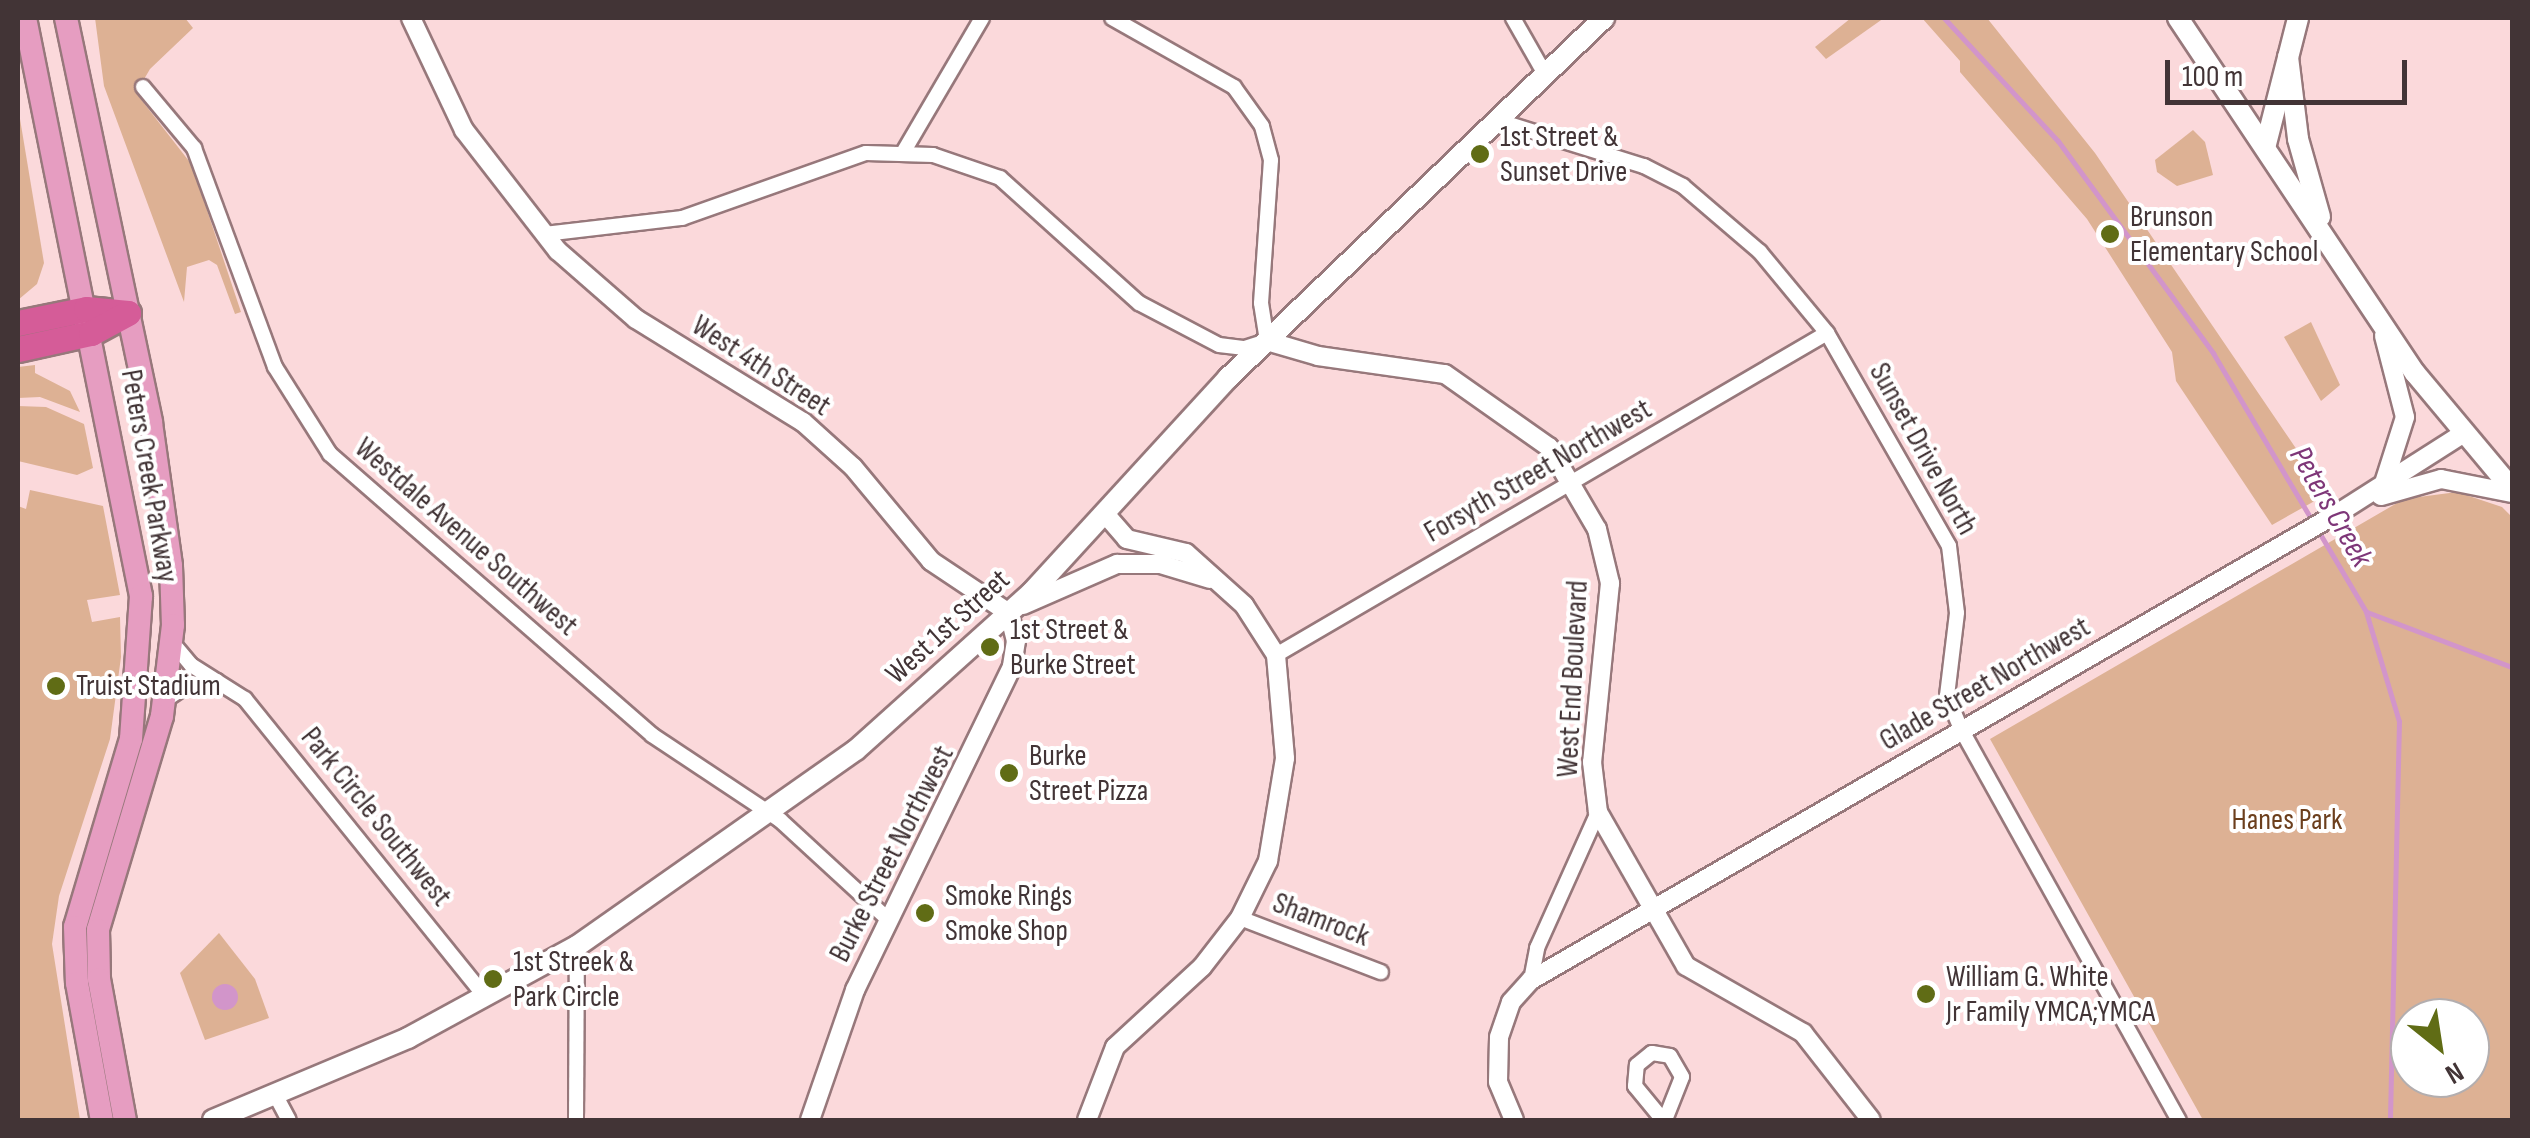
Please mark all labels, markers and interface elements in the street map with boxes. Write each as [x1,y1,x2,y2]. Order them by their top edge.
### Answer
scale bar [2170,40,2412,102]
text: 100 m [2182,59,2243,95]
place label: 1st Street & Sunset Drive [1500,119,1627,190]
marker: 1st Street & Sunset Drive [1469,143,1491,165]
place label: Brunson Elementary School [2130,199,2318,270]
marker: Brunson Elementary School [2099,223,2121,245]
street label: West 4th Street [685,308,837,424]
street label: Sunset Drive North [1861,357,1985,541]
street label: Peters Creek Parkway [113,367,185,585]
street label: Forsyth Street Northwest [1418,391,1658,551]
street label: Westdale Avenue Southwest [347,430,585,644]
water label: Peters Creek [2280,440,2380,574]
street label: West 1st Street [879,562,1017,692]
street label: West End Boulevard [1550,580,1596,778]
street label: Glade Street Northwest [1873,609,2097,759]
place label: 1st Street & Burke Street [1010,612,1136,682]
marker: 1st Street & Burke Street [979,636,1001,658]
place label: Truist Stadium [76,668,221,704]
marker: Truist Stadium [45,675,67,697]
street label: Park Circle Southwest [293,720,459,914]
place label: Burke Street Pizza [1029,738,1148,808]
street label: Burke Street Northwest [822,740,962,968]
marker: Burke Street Pizza [998,762,1020,784]
park label: Hanes Park [2231,802,2343,838]
place label: Smoke Rings Smoke Shop [945,878,1072,948]
street label: Shamrock [1268,885,1374,955]
marker: Smoke Rings Smoke Shop [914,902,936,924]
place label: 1st Streek & Park Circle [513,944,634,1014]
place label: William G. White Jr Family YMCA;YMCA [1946,959,2155,1030]
marker: 1st Streek & Park Circle [482,968,504,990]
marker: William G. White Jr Family YMCA;YMCA [1915,983,1937,1005]
north arrow [2390,998,2490,1098]
text: N [2440,1055,2469,1091]

